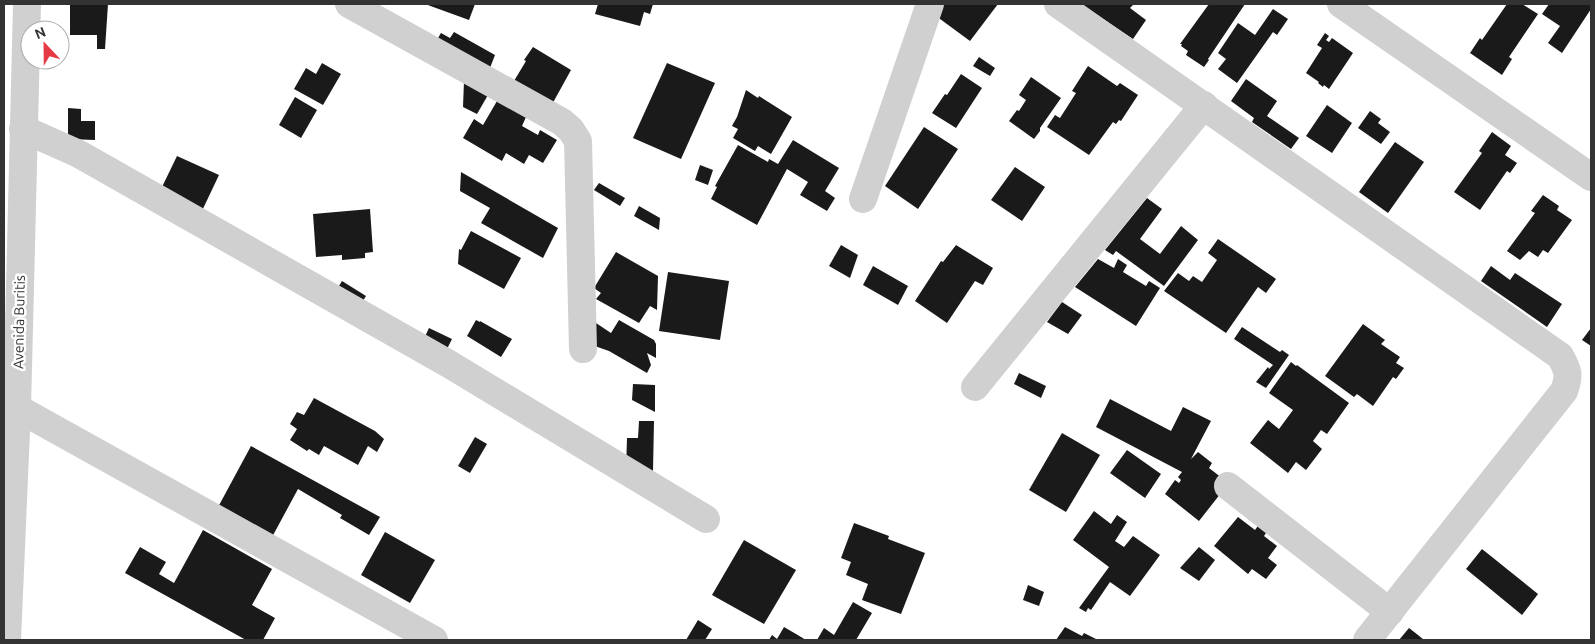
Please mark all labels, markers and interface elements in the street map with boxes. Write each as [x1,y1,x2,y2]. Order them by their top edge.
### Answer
north arrow [20,20,70,70]
text: N [32,24,48,42]
street label: Avenida Buritis [10,275,28,369]

